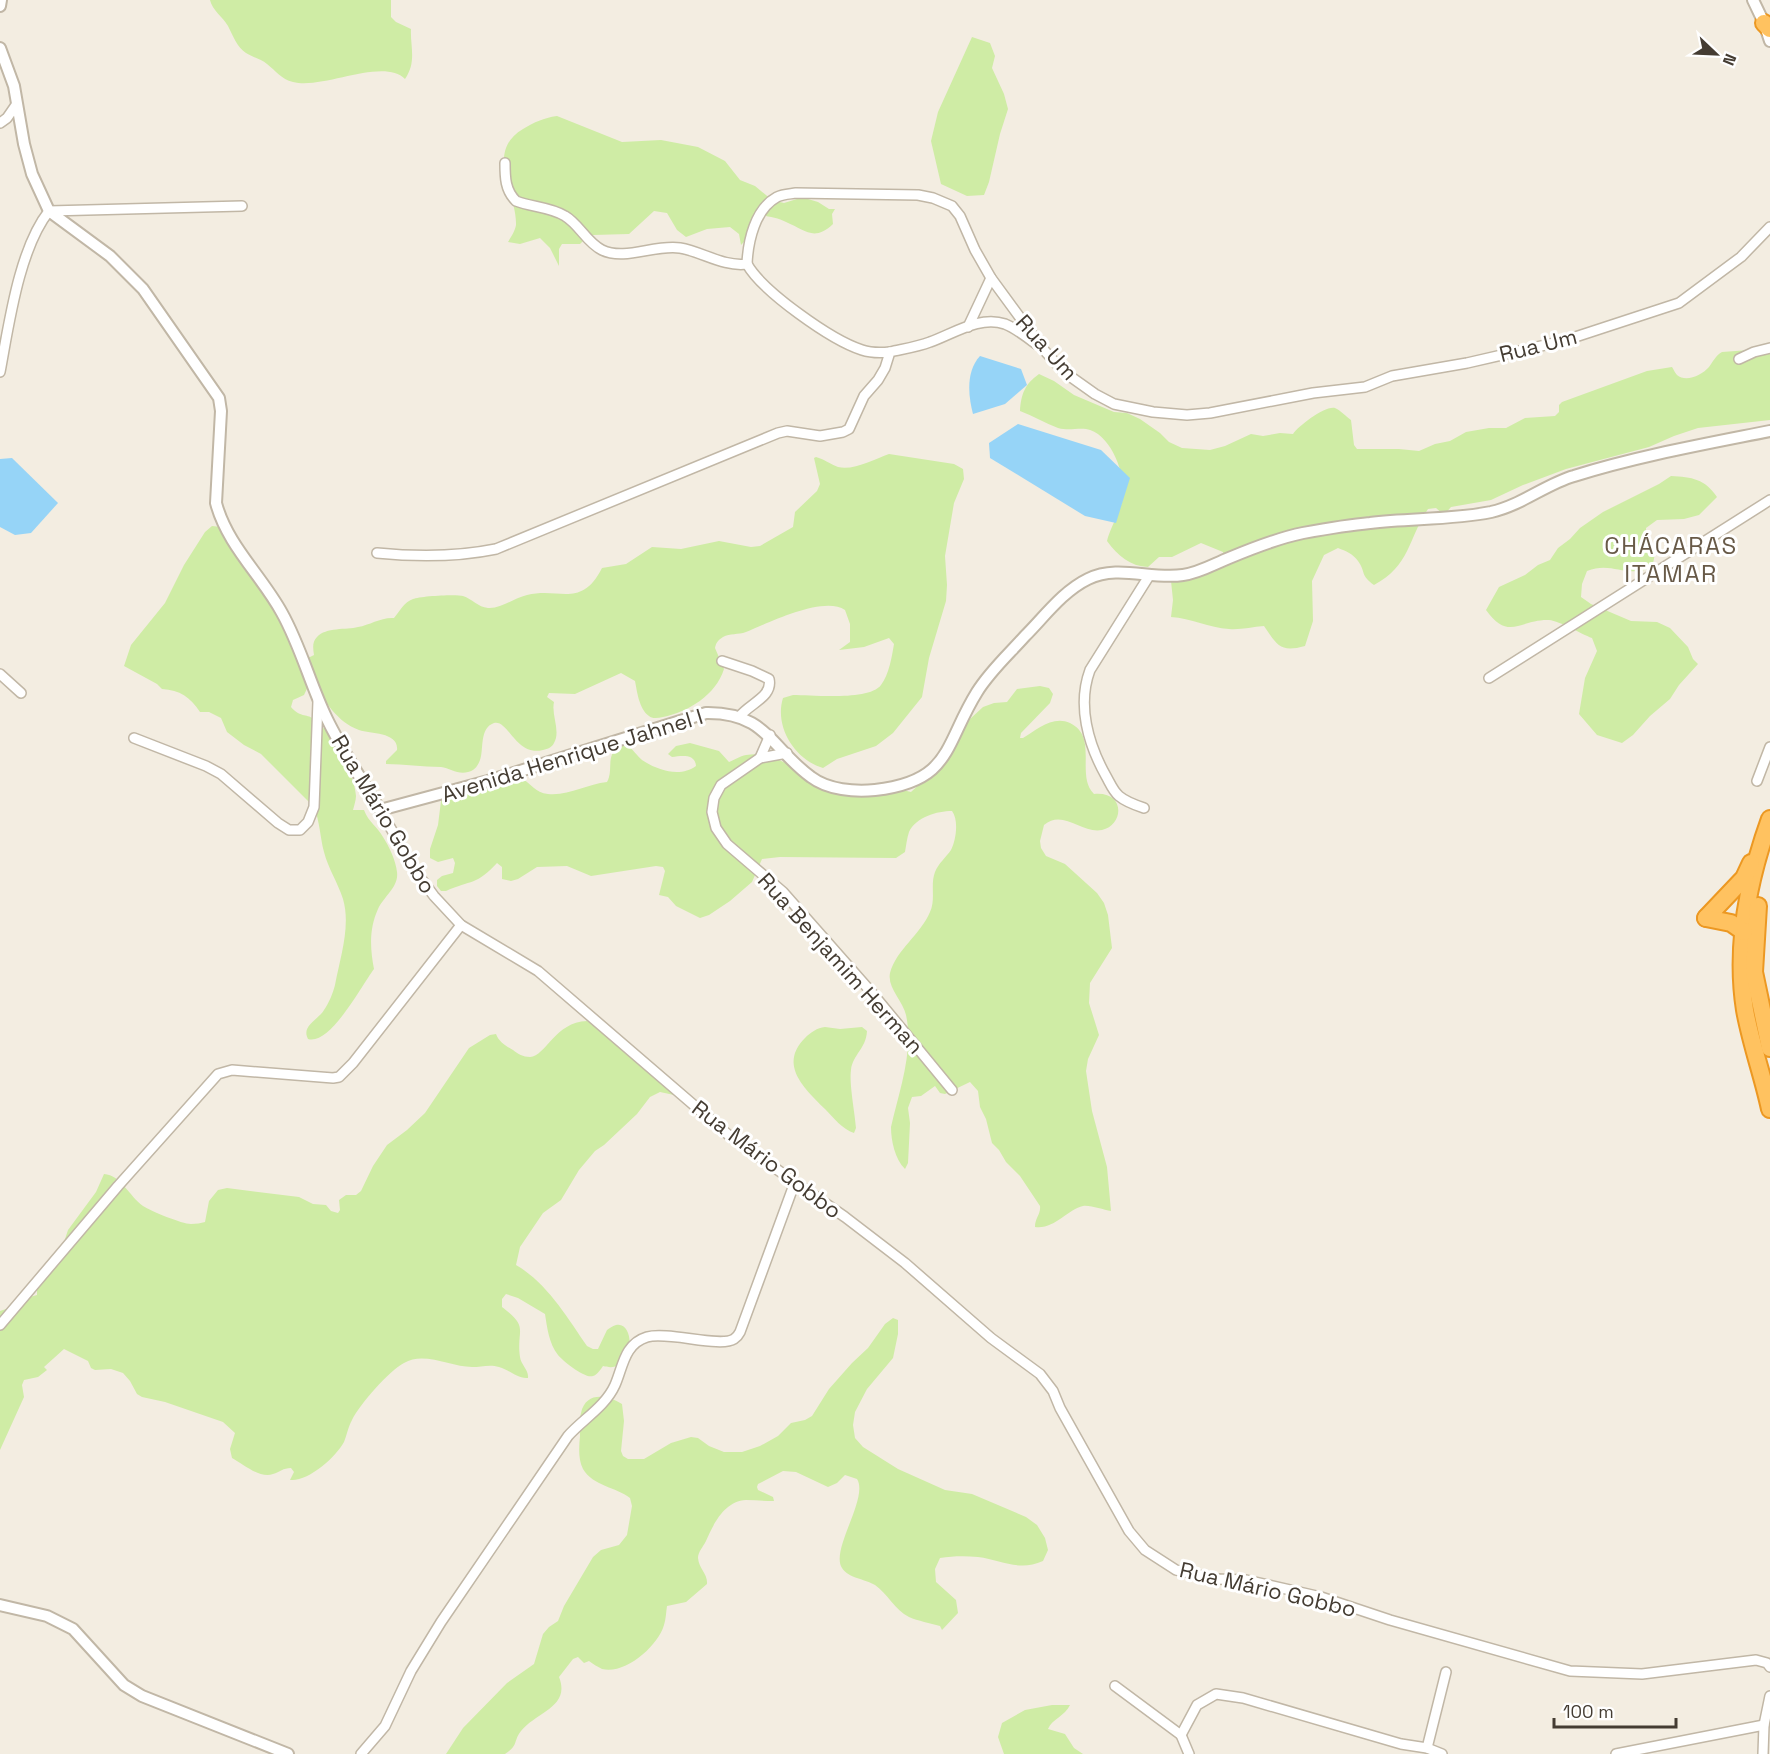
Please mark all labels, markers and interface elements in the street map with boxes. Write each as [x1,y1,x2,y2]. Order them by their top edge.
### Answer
north arrow [1686,24,1746,84]
text: N [1718,51,1741,69]
street label: Rua Um [1010,308,1084,386]
street label: Rua Um [1496,322,1580,368]
district label: CHÁCARAS ITAMAR [1604,530,1738,589]
street label: Avenida Henrique Jahnel I [438,702,706,808]
street label: Rua Mário Gobbo [326,730,442,898]
street label: Rua Benjamim Herman [752,867,930,1059]
street label: Rua Mário Gobbo [687,1094,847,1224]
street label: Rua Mário Gobbo [1177,1555,1359,1623]
scale bar [1554,1691,1676,1729]
text: 100 m [1563,1700,1614,1723]

